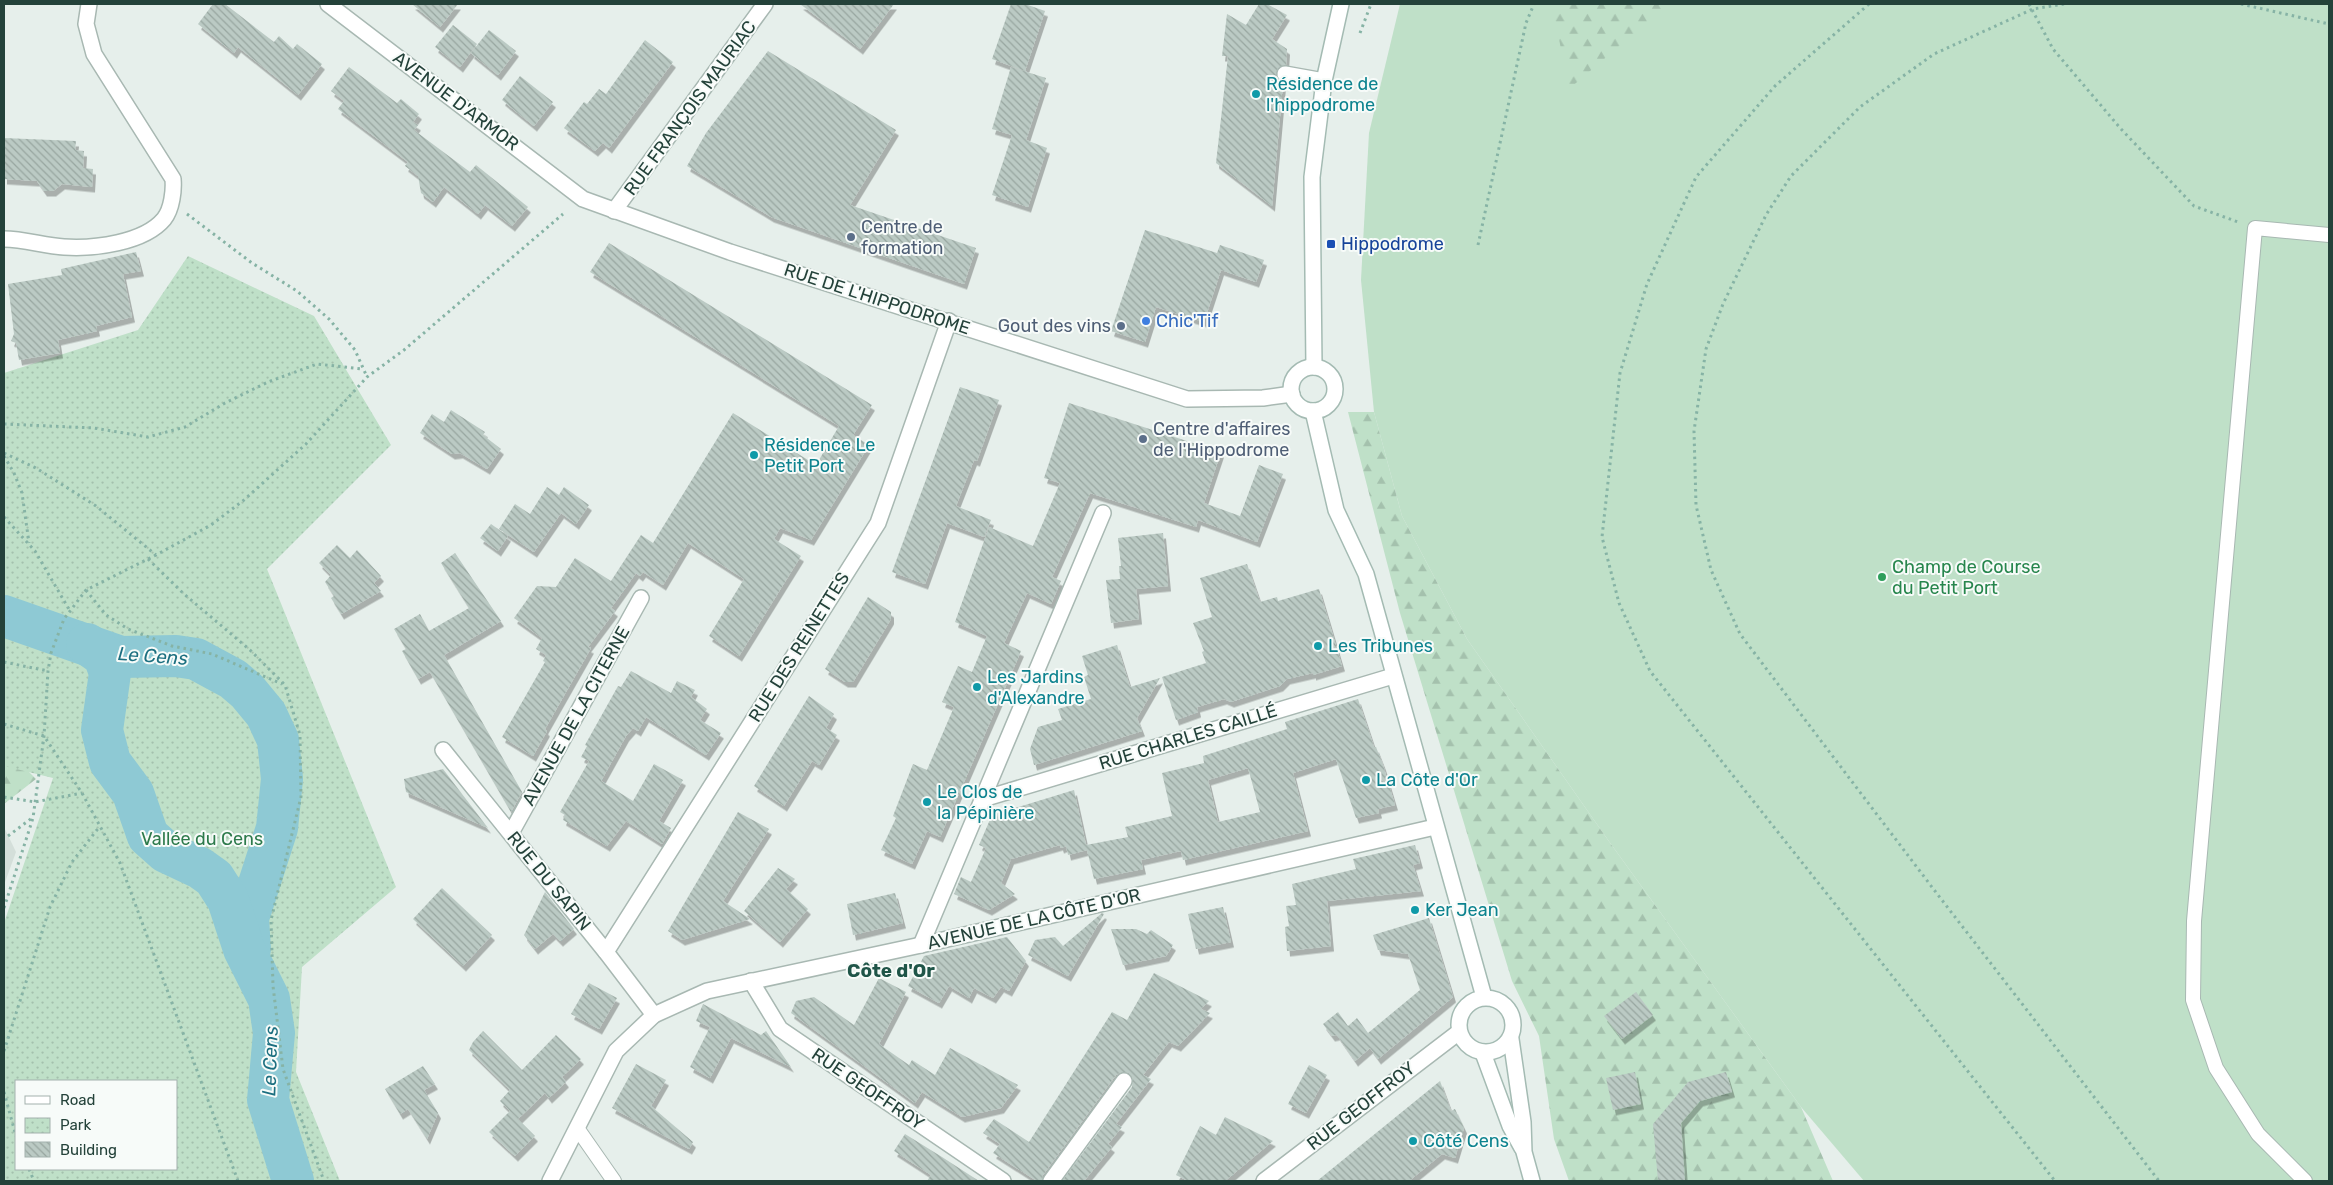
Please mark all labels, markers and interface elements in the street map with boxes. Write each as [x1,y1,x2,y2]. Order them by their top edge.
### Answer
street label: RUE FRANÇOIS MAURIAC [619,16,761,200]
street label: AVENUE D'ARMOR [389,47,523,156]
place label: Résidence de l'hippodrome [1266,73,1378,116]
marker: Résidence de l'hippodrome [1250,88,1262,100]
place label: Centre de formation [861,216,943,259]
marker: Centre de formation [845,231,857,243]
place label: Hippodrome [1341,233,1444,255]
marker: Hippodrome [1325,238,1337,250]
street label: RUE DE L'HIPPODROME [781,259,973,339]
place label: Chic'Tif [1156,310,1218,332]
place label: Gout des vins [998,315,1111,337]
marker: Chic'Tif [1140,315,1152,327]
marker: Gout des vins [1115,320,1127,332]
place label: Centre d'affaires de l'Hippodrome [1153,418,1291,461]
marker: Centre d'affaires de l'Hippodrome [1137,433,1149,445]
place label: Résidence Le Petit Port [764,434,875,477]
marker: Résidence Le Petit Port [748,449,760,461]
place label: Champ de Course du Petit Port [1892,556,2040,599]
street label: RUE DES REINETTES [744,568,854,726]
marker: Champ de Course du Petit Port [1876,571,1888,583]
street label: AVENUE DE LA CITERNE [518,622,634,810]
place label: Les Tribunes [1328,635,1433,657]
marker: Les Tribunes [1312,640,1324,652]
water label: Le Cens [117,642,189,670]
place label: Les Jardins d'Alexandre [987,666,1085,709]
marker: Les Jardins d'Alexandre [971,681,983,693]
street label: RUE CHARLES CAILLÉ [1096,699,1280,775]
place label: La Côte d'Or [1376,769,1478,791]
marker: La Côte d'Or [1360,774,1372,786]
place label: Le Clos de la Pépinière [937,781,1034,824]
marker: Le Clos de la Pépinière [921,796,933,808]
street label: RUE DU SAPIN [502,827,596,935]
park label: Vallée du Cens [141,828,263,850]
street label: AVENUE DE LA CÔTE D'OR [925,884,1143,954]
place label: Ker Jean [1425,899,1499,921]
marker: Ker Jean [1409,904,1421,916]
district label: Côte d'Or [847,959,935,982]
water label: Le Cens [257,1025,283,1096]
street label: RUE GEOFFROY [808,1043,929,1135]
street label: RUE GEOFFROY [1303,1057,1420,1155]
legend [15,1080,178,1170]
text: Road [60,1091,96,1109]
text: Park [60,1116,91,1134]
place label: Côté Cens [1423,1130,1509,1152]
marker: Côté Cens [1407,1135,1419,1147]
text: Building [60,1141,117,1159]

